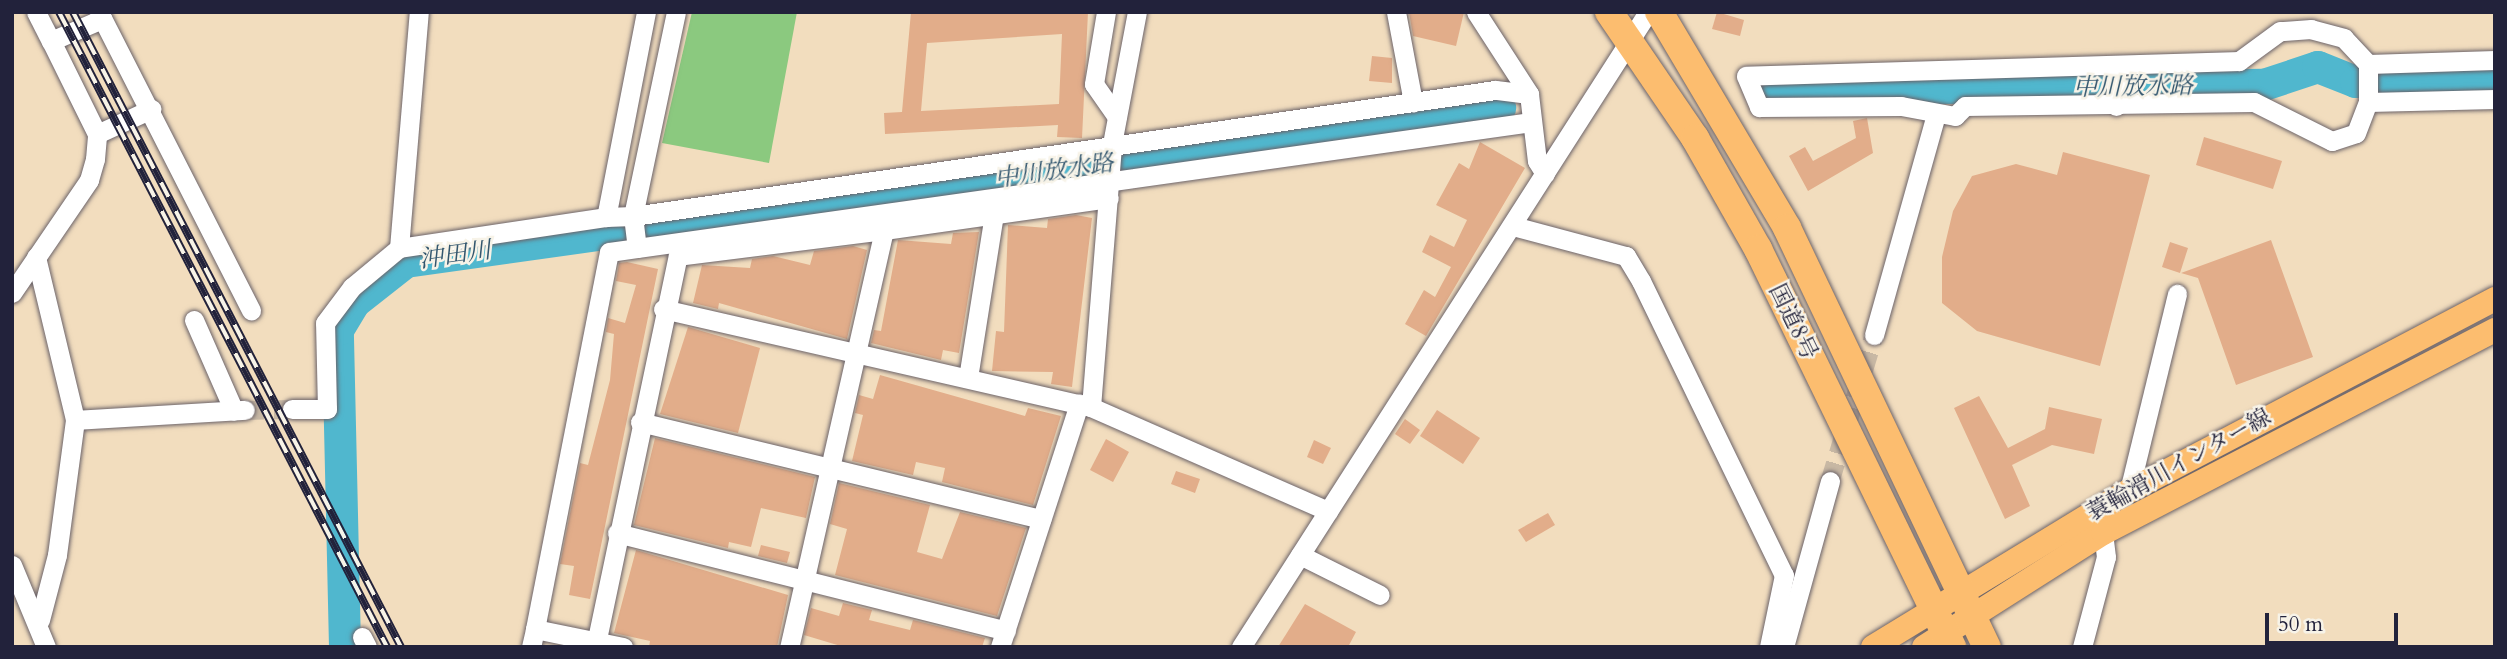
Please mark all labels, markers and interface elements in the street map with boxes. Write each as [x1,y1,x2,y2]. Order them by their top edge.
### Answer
water label: 中川放水路 [2073,72,2193,102]
water label: 中川放水路 [993,148,1115,194]
water label: 沖田川 [417,236,493,274]
street label: 国道8号 [1763,280,1823,364]
street label: 蓑輪滑川インター線 [2082,403,2276,527]
scale bar [2269,600,2402,644]
text: 50 m [2278,610,2323,639]

